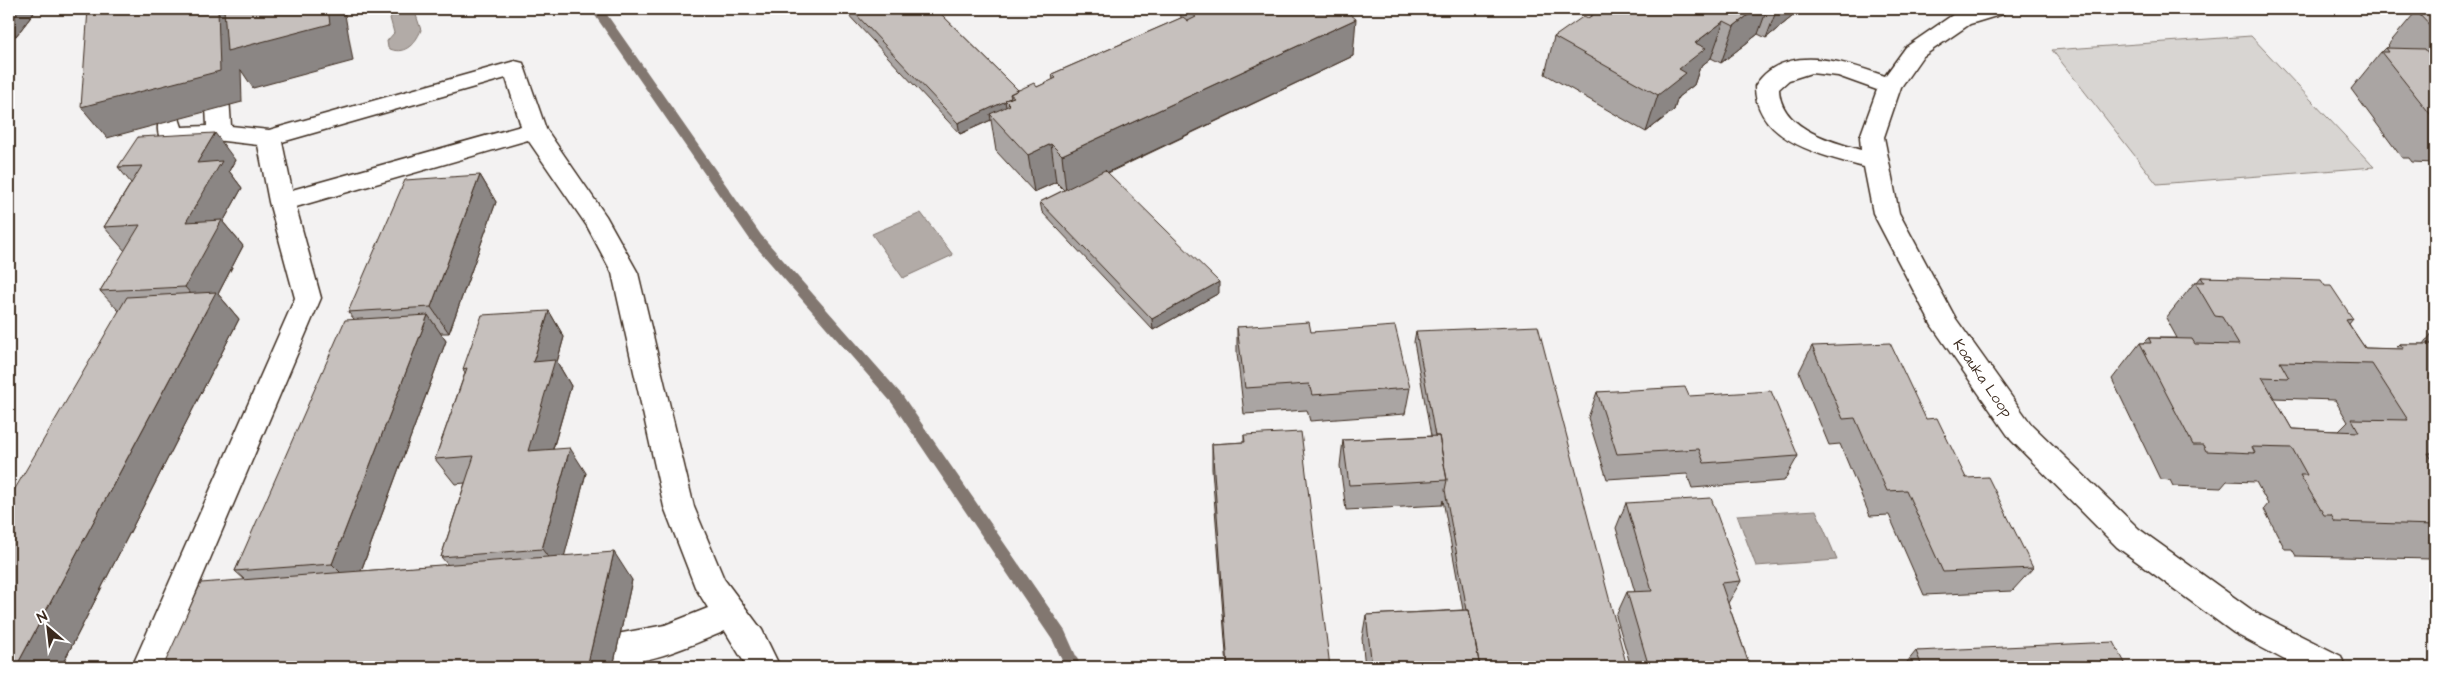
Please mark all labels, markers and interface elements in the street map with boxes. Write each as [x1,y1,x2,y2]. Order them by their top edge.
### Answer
street label: Koauka Loop [1948,335,2017,422]
north arrow [22,604,72,654]
text: N [34,606,51,628]

